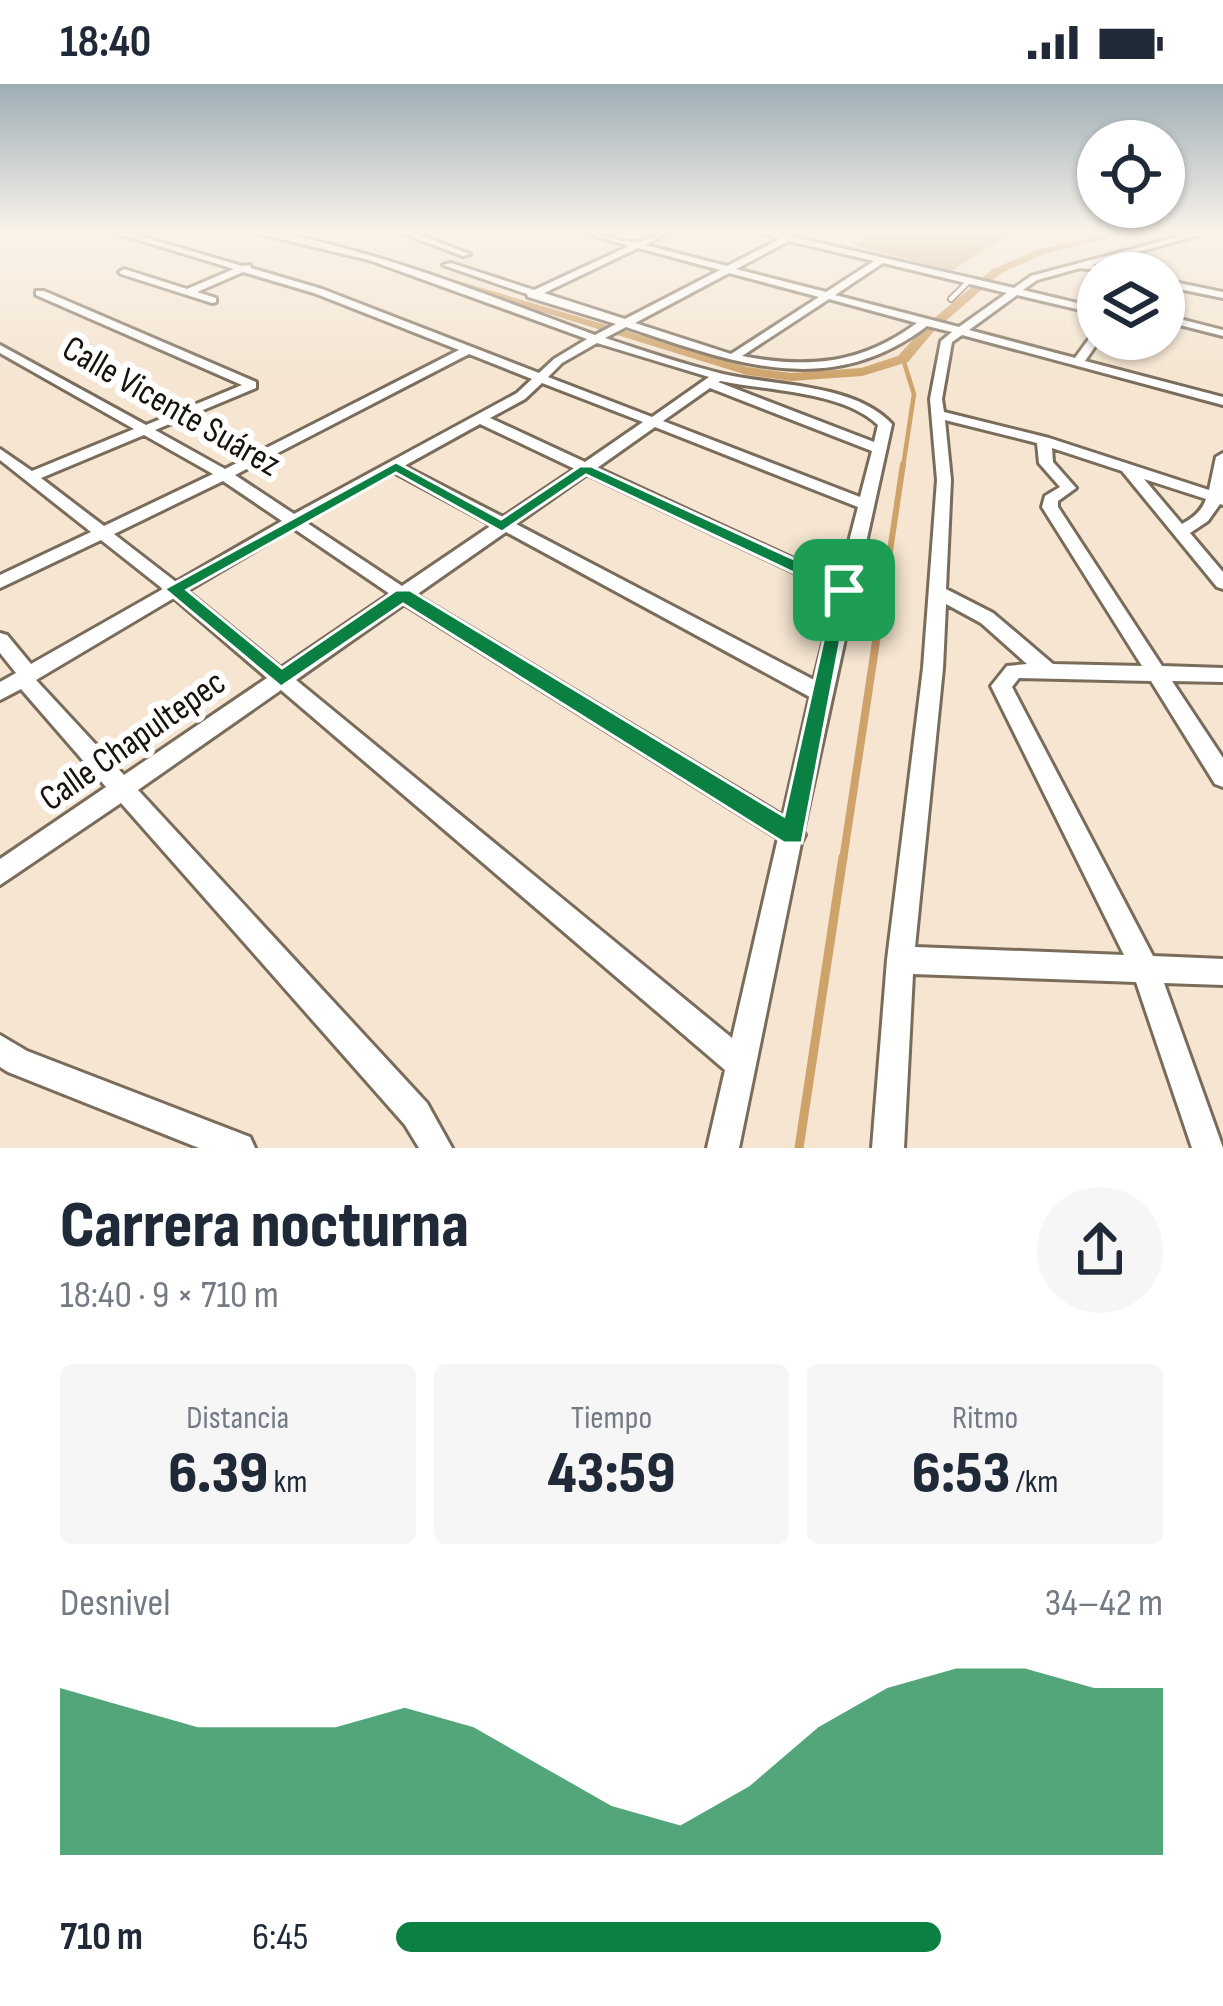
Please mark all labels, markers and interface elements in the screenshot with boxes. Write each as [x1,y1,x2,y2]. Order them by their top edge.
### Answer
text: 18:40 [60,15,151,70]
map controls [1077,120,1185,360]
button: locate [1077,120,1185,228]
button: layers [1077,252,1185,360]
street label: Calle Vicente Suárez [55,327,287,487]
pin [793,539,895,641]
icon: arrive [811,557,877,623]
street label: Calle Chapultepec [32,661,234,821]
text: Carrera nocturna [60,1187,469,1266]
button: share [1037,1187,1163,1313]
text: 18:40 · 9 × 710 m [60,1272,279,1319]
text: Distancia [186,1398,289,1438]
text: Tiempo [571,1398,652,1438]
text: Ritmo [952,1398,1018,1438]
text: 6.39 [168,1438,268,1510]
text: 43:59 [548,1438,675,1510]
text: 6:53 [912,1438,1010,1510]
text: km [268,1462,307,1502]
text: /km [1010,1462,1058,1502]
text: Desnivel [60,1580,171,1627]
text: 34–42 m [1045,1580,1163,1627]
text: 710 m [60,1914,143,1961]
text: 6:45 [252,1914,309,1961]

